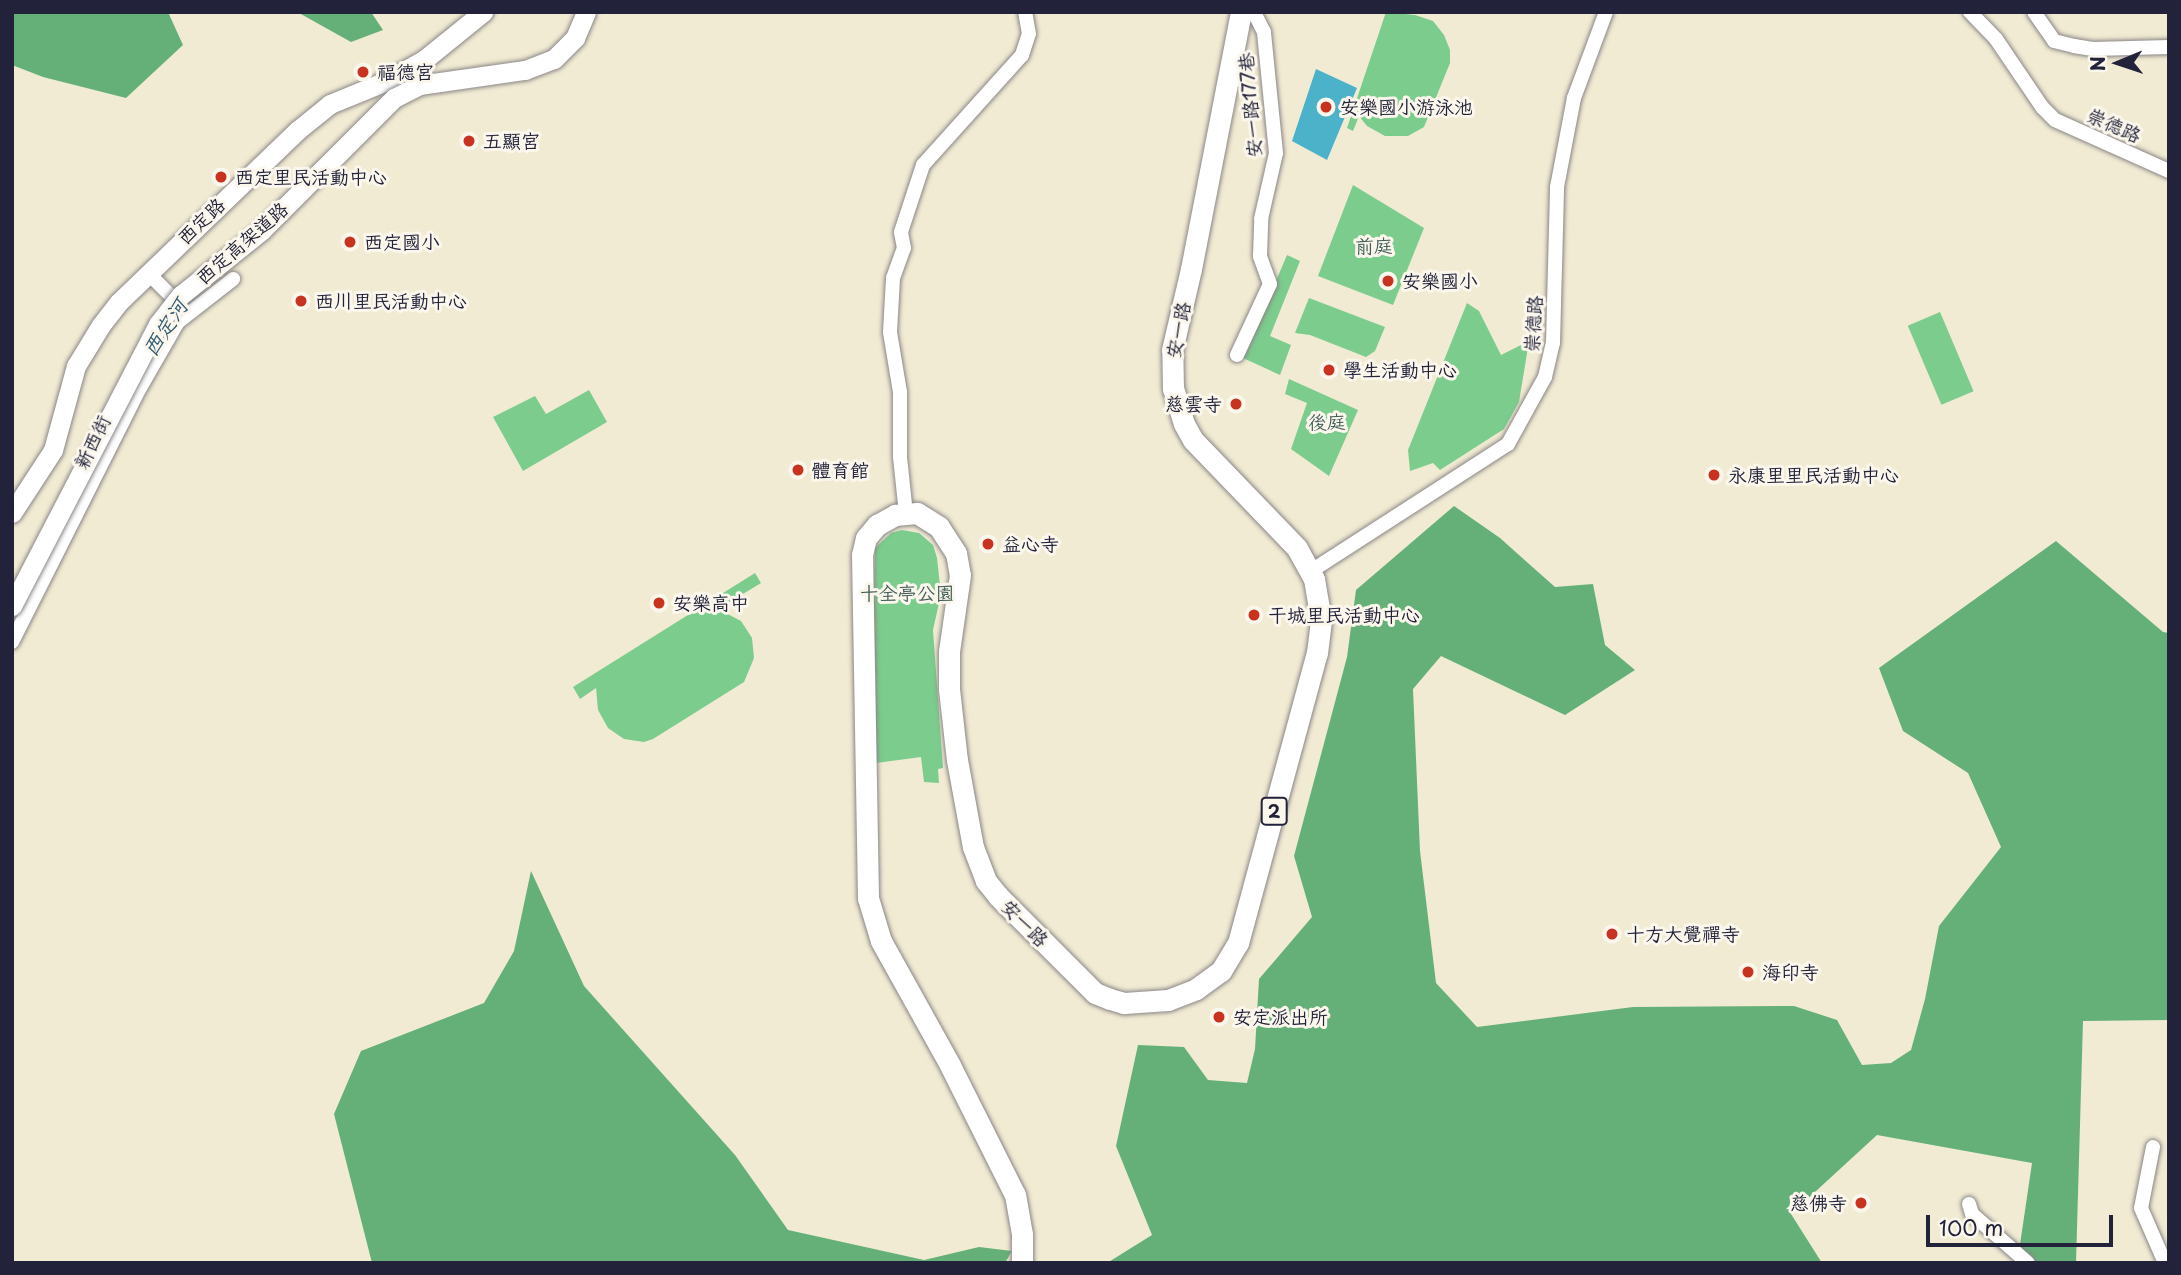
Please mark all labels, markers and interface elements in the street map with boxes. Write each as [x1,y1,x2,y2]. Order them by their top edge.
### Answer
north arrow [2083,28,2153,98]
street label: 安一路177巷 [1234,52,1266,158]
text: N [2083,56,2111,72]
place label: 福德宮 [377,61,434,83]
marker: 福德宮 [355,64,371,80]
place label: 安樂國小游泳池 [1340,96,1473,118]
marker: 安樂國小游泳池 [1318,99,1334,115]
street label: 崇德路 [2083,103,2145,147]
place label: 五顯宮 [483,130,540,152]
marker: 五顯宮 [461,133,477,149]
place label: 西定里民活動中心 [235,166,387,188]
marker: 西定里民活動中心 [213,169,229,185]
street label: 西定路 [173,193,229,249]
street label: 西定高架道路 [192,197,292,289]
place label: 西定國小 [364,231,440,253]
marker: 西定國小 [342,234,358,250]
park label: 前庭 [1355,235,1393,257]
place label: 安樂國小 [1402,270,1478,292]
marker: 安樂國小 [1380,273,1396,289]
place label: 西川里民活動中心 [315,290,467,312]
marker: 西川里民活動中心 [293,293,309,309]
water label: 西定河 [136,294,192,360]
street label: 崇德路 [1520,295,1546,353]
street label: 安一路 [1161,300,1195,360]
place label: 學生活動中心 [1343,359,1457,381]
marker: 學生活動中心 [1321,362,1337,378]
place label: 慈雲寺 [1165,393,1222,415]
marker: 慈雲寺 [1228,396,1244,412]
street label: 新西街 [69,411,115,473]
park label: 後庭 [1308,411,1346,433]
place label: 體育館 [812,459,869,481]
marker: 體育館 [790,462,806,478]
place label: 永康里里民活動中心 [1728,464,1899,486]
marker: 永康里里民活動中心 [1706,467,1722,483]
place label: 益心寺 [1002,533,1059,555]
marker: 益心寺 [980,536,996,552]
park label: 十全亭公園 [860,582,954,604]
place label: 安樂高中 [673,592,749,614]
marker: 安樂高中 [651,595,667,611]
place label: 干城里民活動中心 [1268,604,1420,626]
marker: 干城里民活動中心 [1246,607,1262,623]
road number: 2 [1260,796,1288,826]
street label: 安一路 [997,895,1053,951]
place label: 十方大覺禪寺 [1626,923,1740,945]
marker: 十方大覺禪寺 [1604,926,1620,942]
place label: 海印寺 [1762,961,1819,983]
marker: 海印寺 [1740,964,1756,980]
place label: 安定派出所 [1233,1006,1328,1028]
marker: 安定派出所 [1211,1009,1227,1025]
place label: 慈佛寺 [1790,1192,1847,1214]
marker: 慈佛寺 [1853,1195,1869,1211]
scale bar [1929,1202,2116,1246]
text: 100 m [1939,1211,2003,1243]

